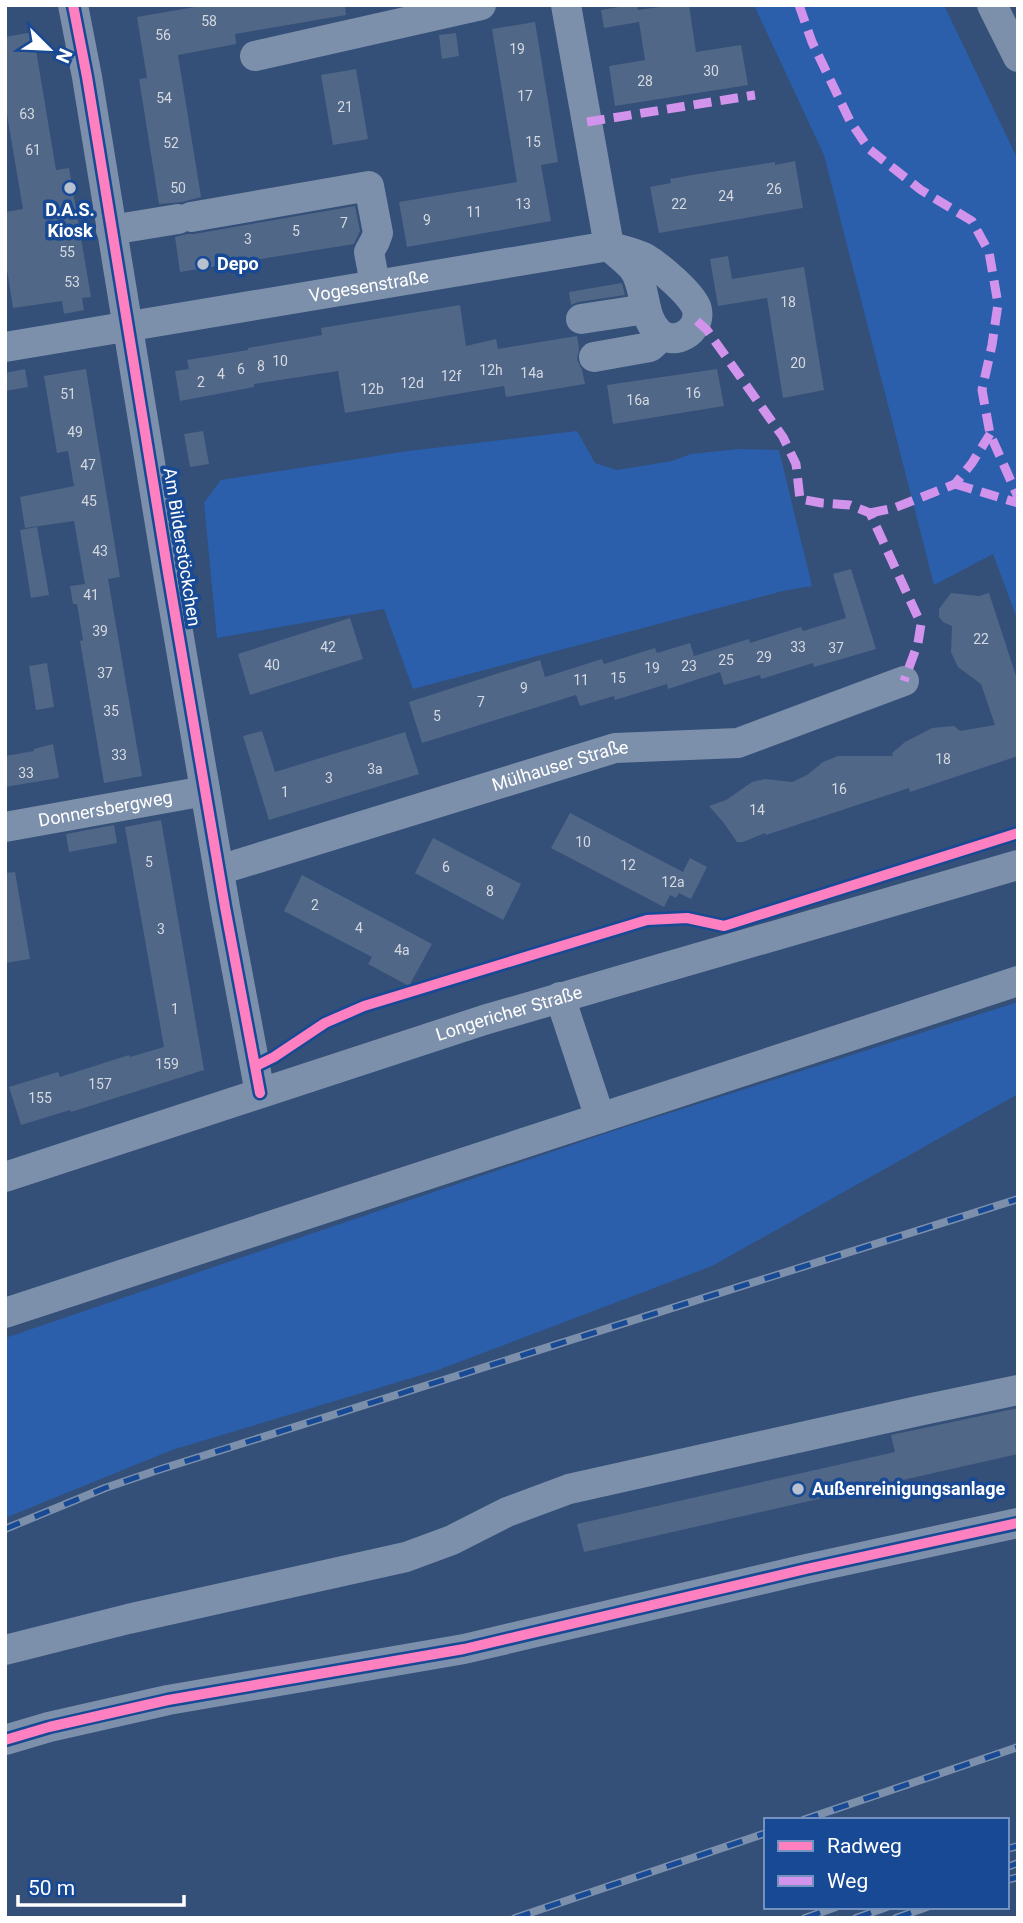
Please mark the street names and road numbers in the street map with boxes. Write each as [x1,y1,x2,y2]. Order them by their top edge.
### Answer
street label: Vogesenstraße [308,265,430,306]
street label: Am Bilderstöckchen [160,466,205,628]
street label: Mülhauser Straße [489,736,629,795]
street label: Donnersbergweg [37,786,174,831]
street label: Longericher Straße [433,981,585,1045]

